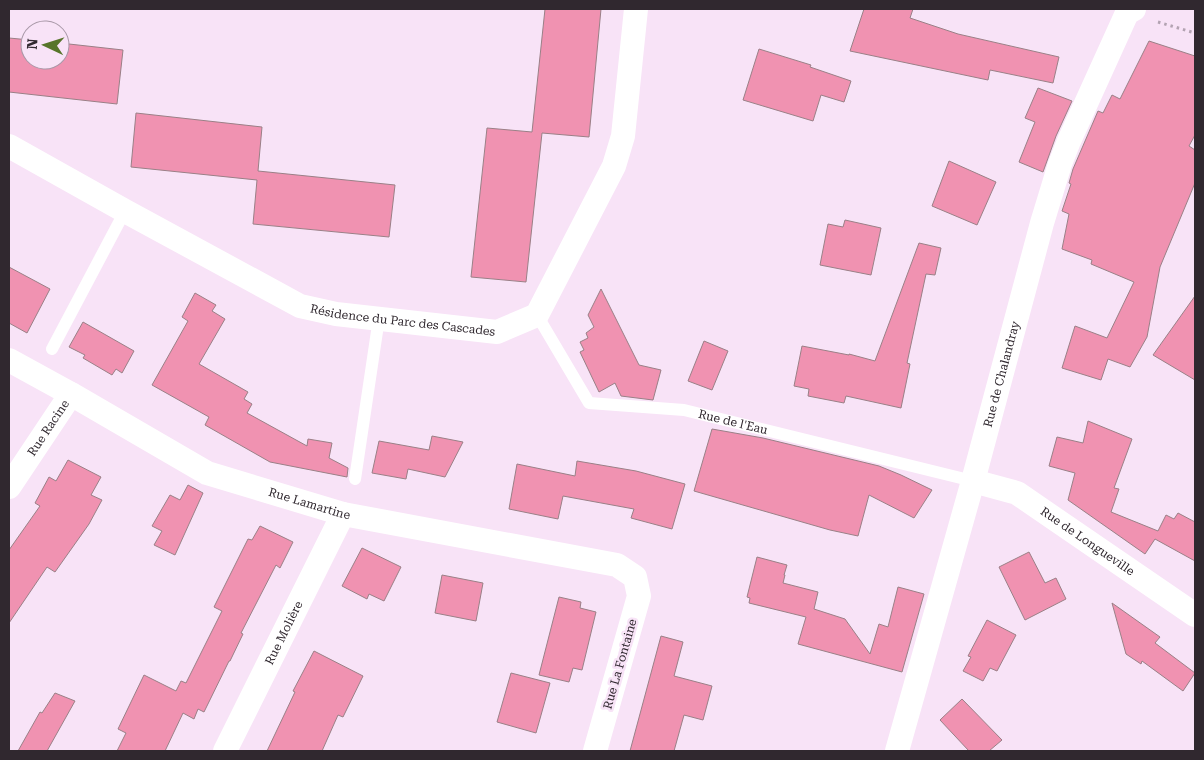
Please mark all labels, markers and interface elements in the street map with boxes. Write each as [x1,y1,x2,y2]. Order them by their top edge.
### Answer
north arrow [20,20,70,70]
text: N [24,38,40,50]
street label: Résidence du Parc des Cascades [309,301,496,339]
street label: Rue de Chalandray [981,319,1023,429]
street label: Rue Racine [25,397,72,459]
street label: Rue de l'Eau [697,407,770,437]
street label: Rue Lamartine [267,485,352,522]
street label: Rue de Longueville [1038,504,1137,579]
street label: Rue Molière [262,598,306,667]
street label: Rue La Fontaine [600,617,640,711]

